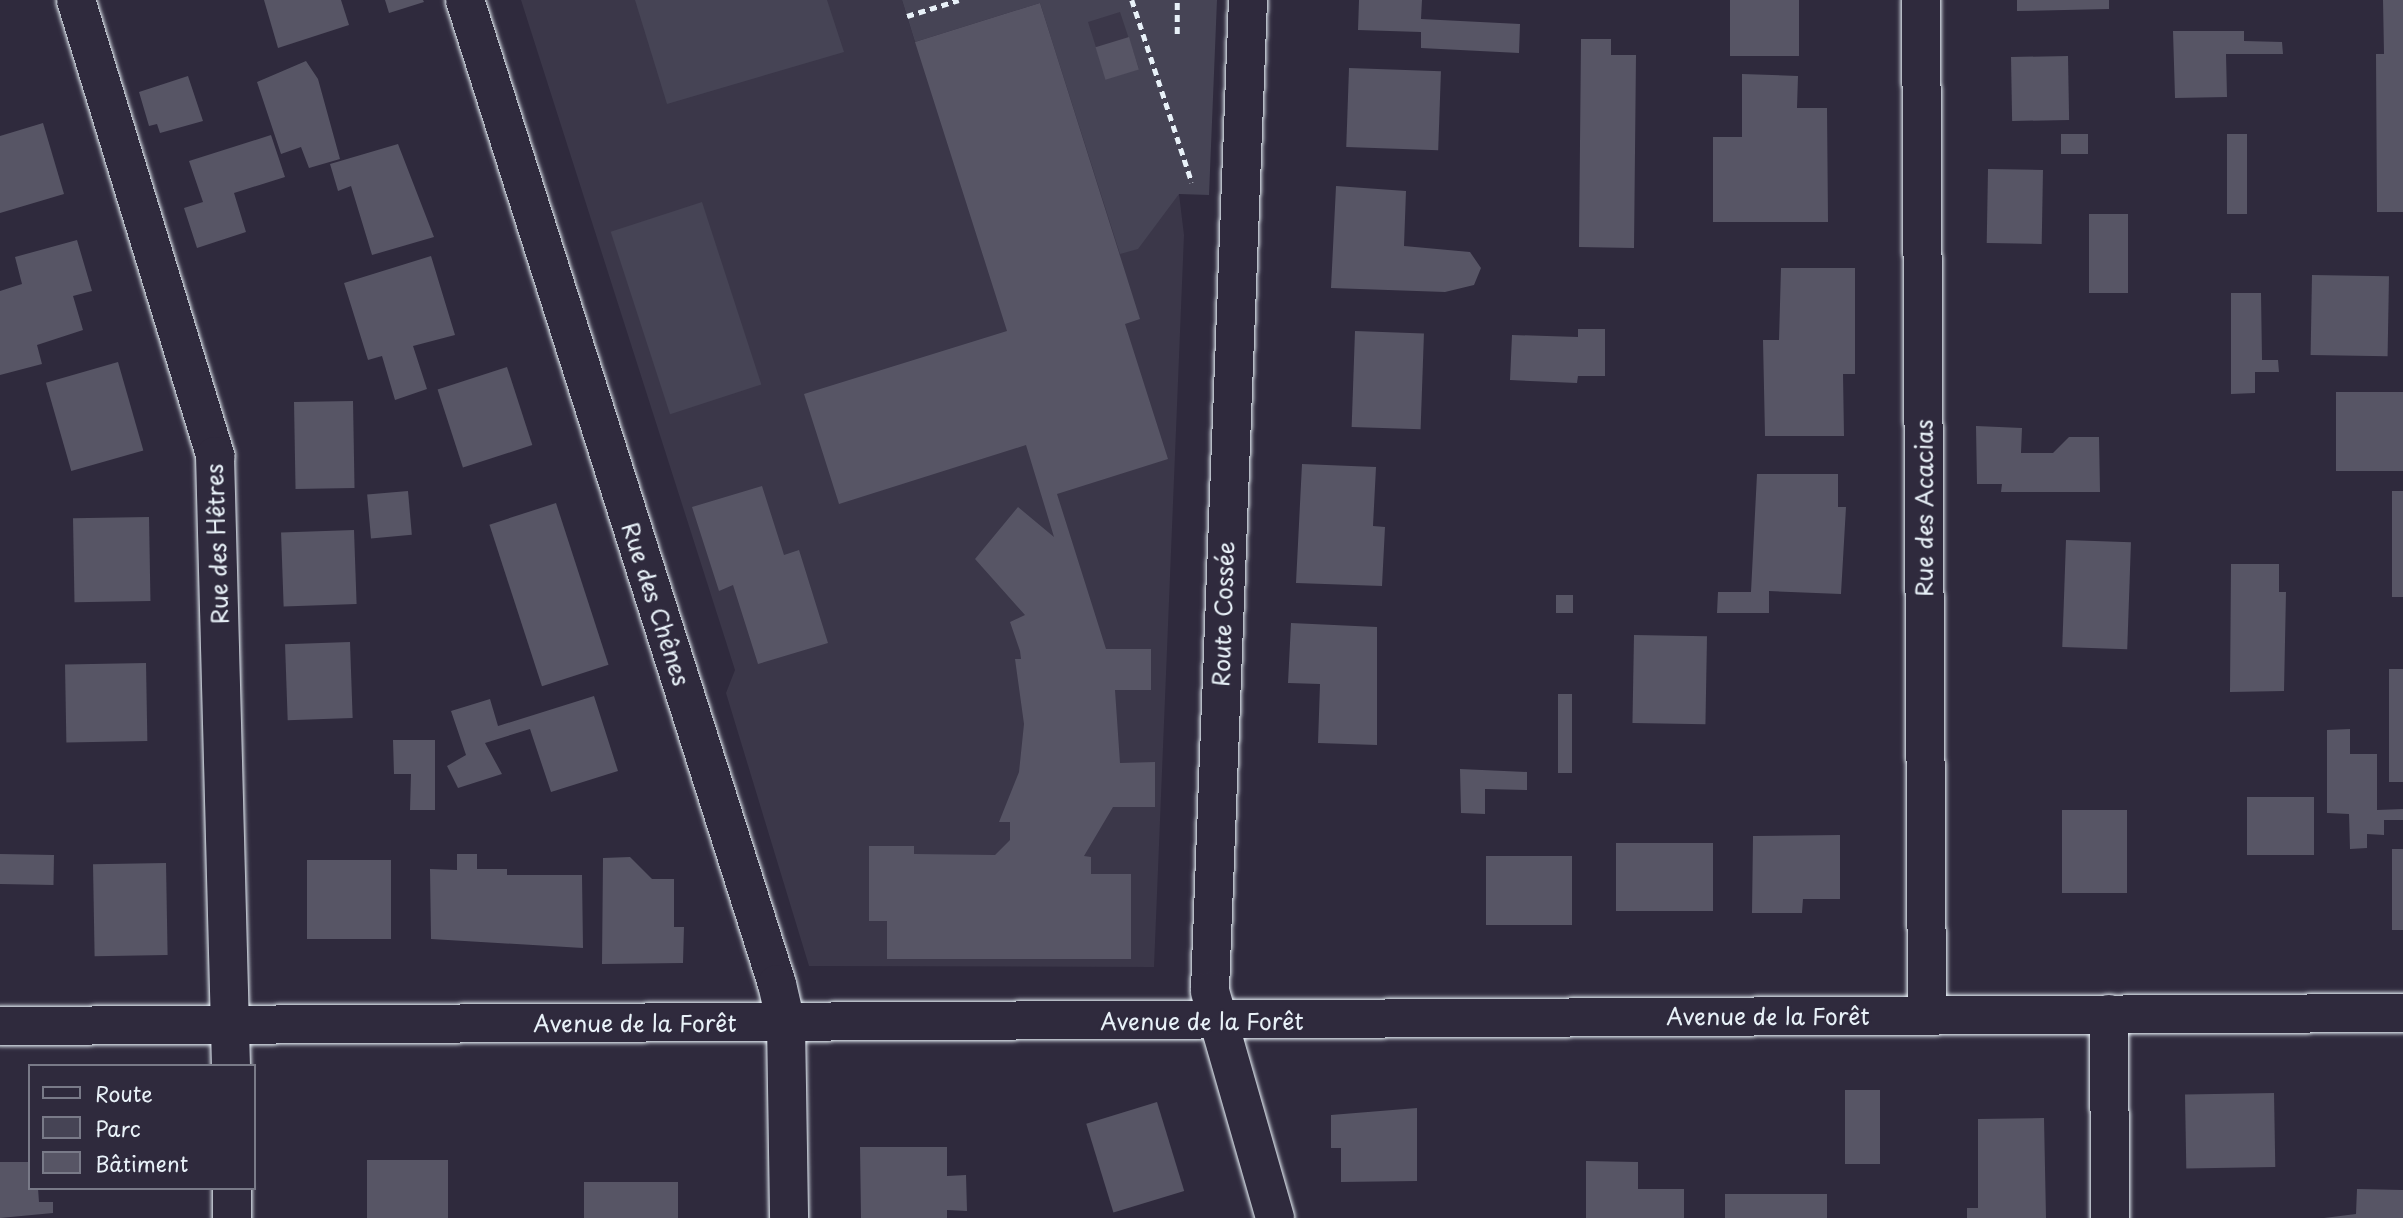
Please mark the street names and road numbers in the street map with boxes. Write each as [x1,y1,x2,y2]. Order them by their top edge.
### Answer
street label: Rue des Acacias [1910,417,1938,599]
street label: Rue des Hêtres [200,462,234,626]
street label: Rue des Chênes [616,517,696,691]
street label: Route Cossée [1207,540,1239,688]
street label: Avenue de la Forêt [1666,1002,1870,1030]
street label: Avenue de la Forêt [1100,1007,1304,1035]
street label: Avenue de la Forêt [533,1009,737,1037]

